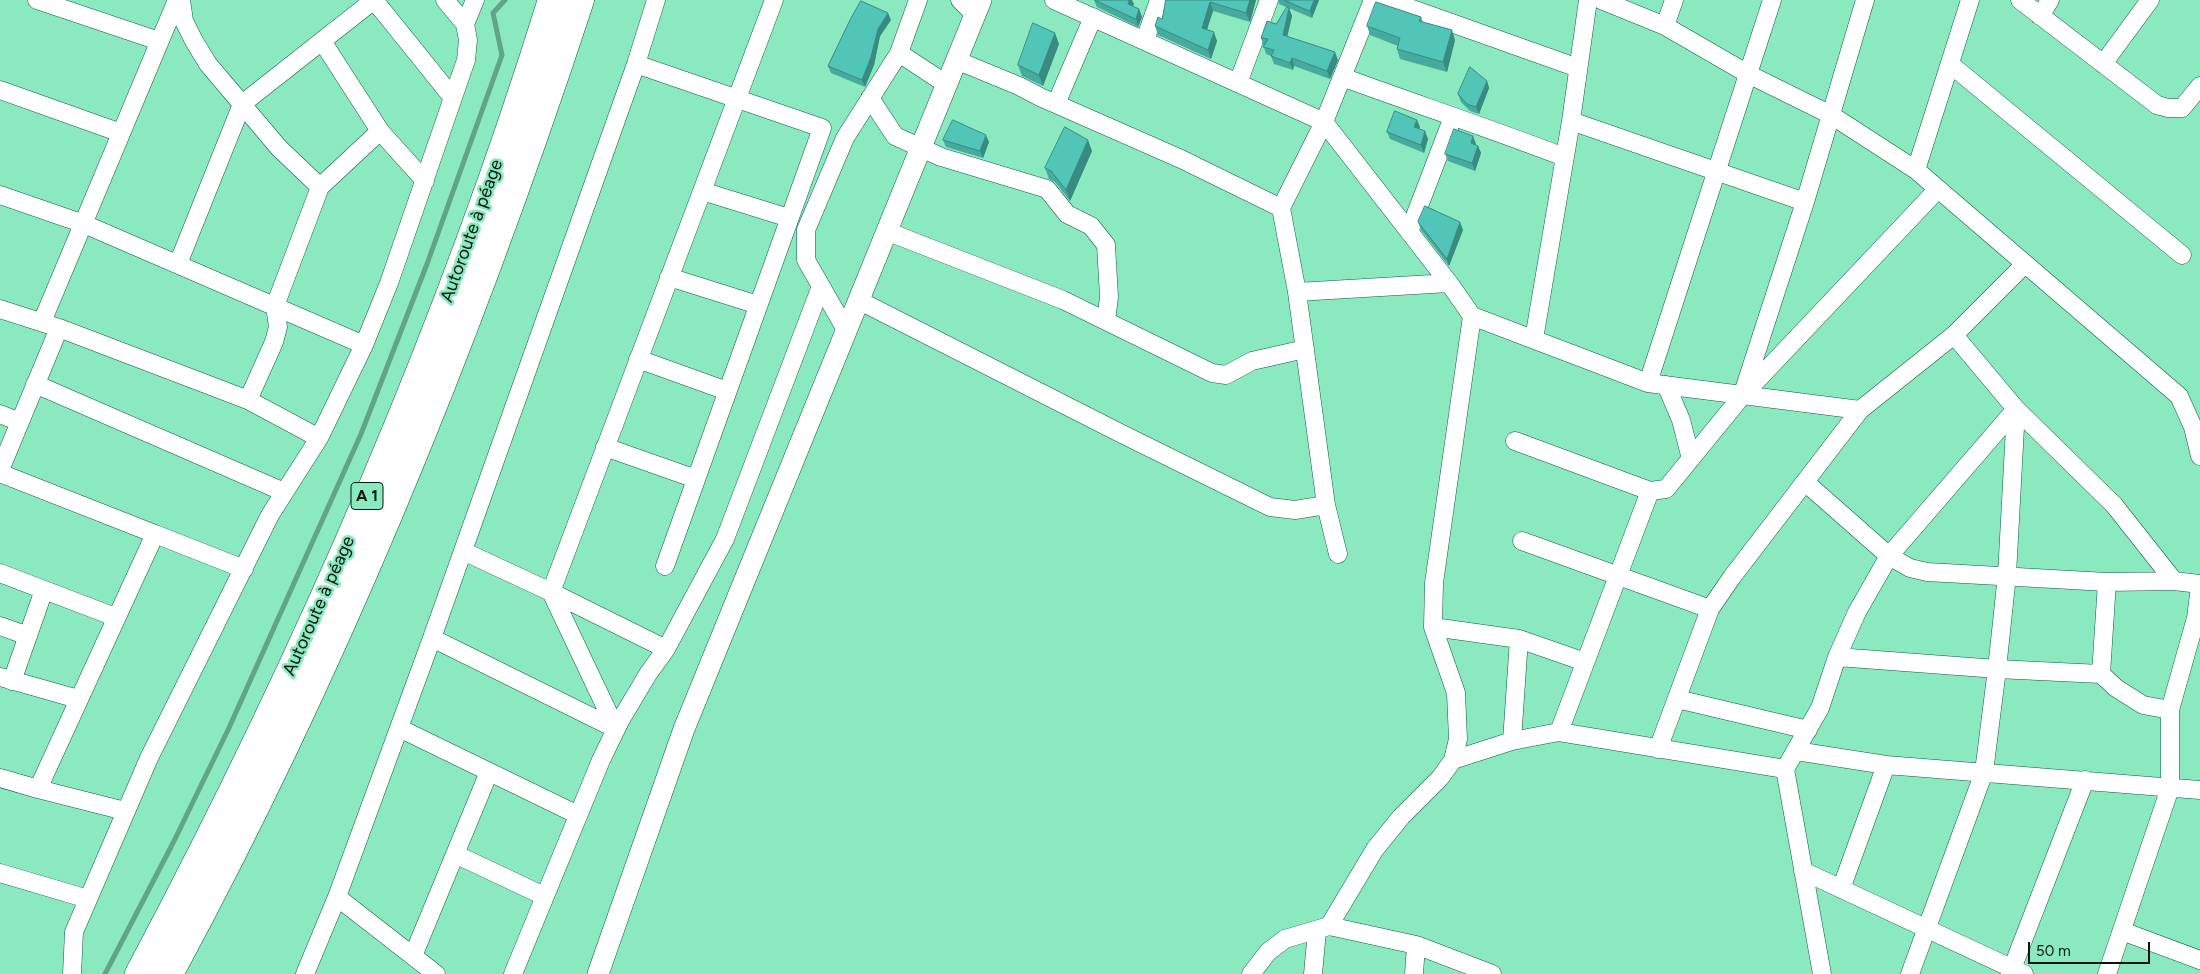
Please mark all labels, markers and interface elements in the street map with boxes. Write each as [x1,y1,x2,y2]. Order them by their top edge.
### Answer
street label: Autoroute à péage [436,157,508,305]
road number: A 1 [351,482,383,510]
street label: Autoroute à péage [278,533,360,679]
scale bar [2030,932,2152,964]
text: 50 m [2036,942,2071,960]

